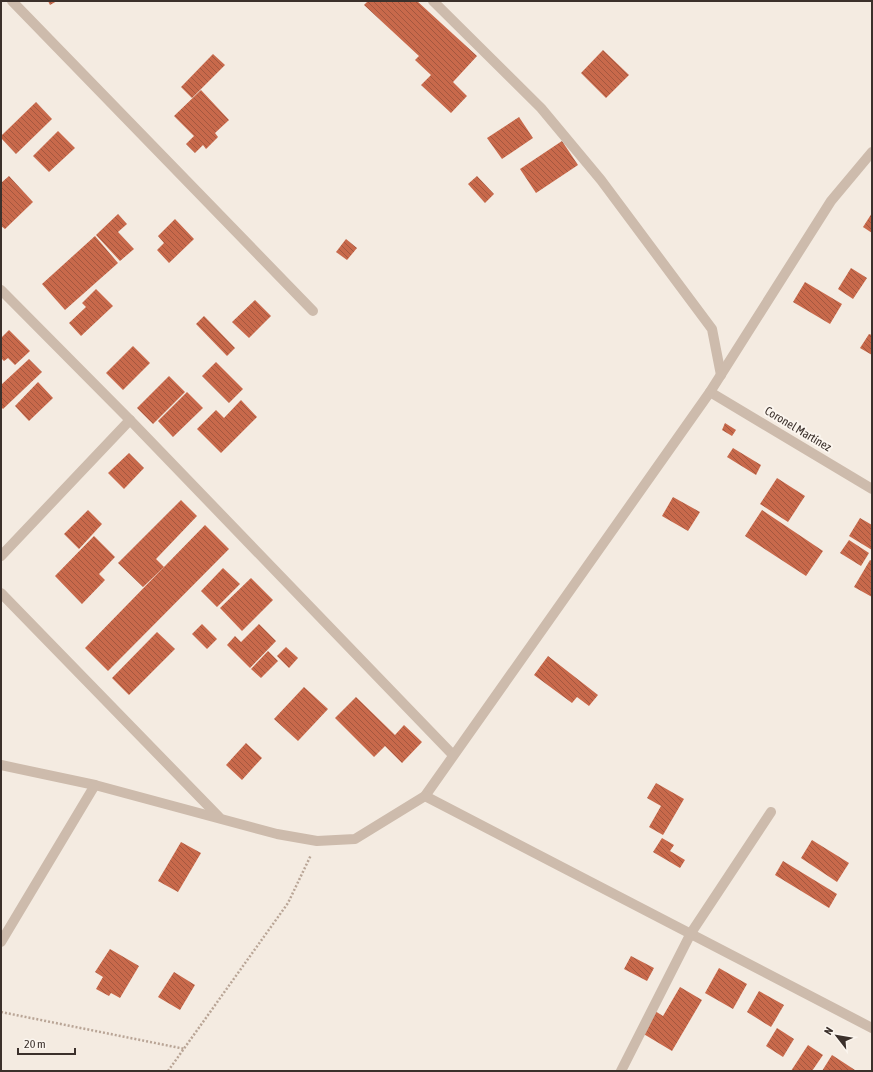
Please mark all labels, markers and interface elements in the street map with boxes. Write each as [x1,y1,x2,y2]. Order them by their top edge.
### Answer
street label: Coronel Martínez [762,404,834,455]
north arrow [817,1016,857,1056]
text: N [822,1025,835,1037]
scale bar [18,1030,75,1056]
text: 20 m [24,1037,46,1051]

